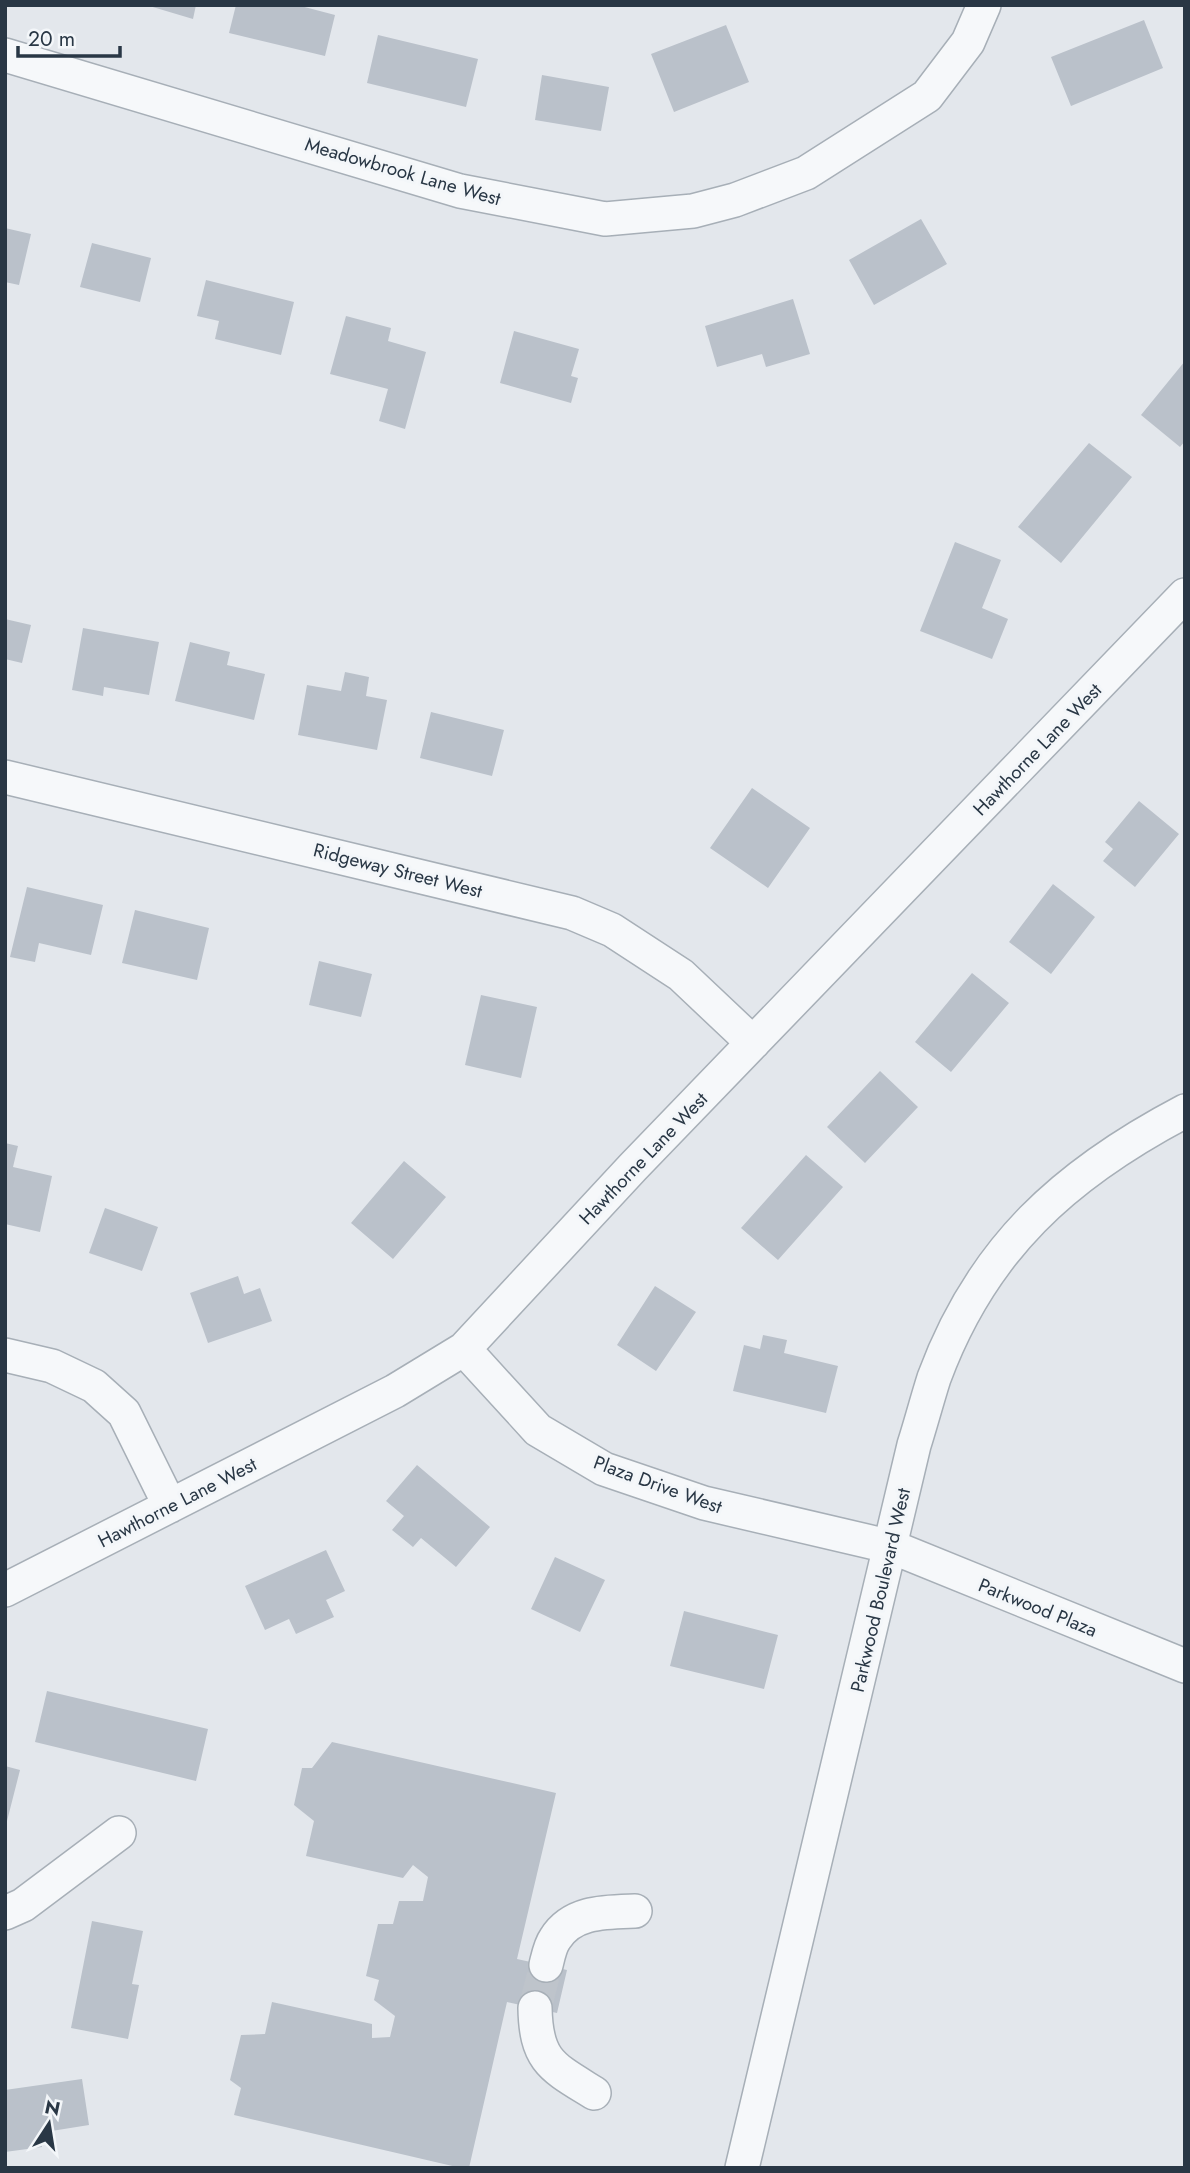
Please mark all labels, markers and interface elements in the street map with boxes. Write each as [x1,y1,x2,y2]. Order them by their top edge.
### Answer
scale bar [18,14,119,58]
text: 20 m [28,24,75,54]
street label: Meadowbrook Lane West [302,131,504,212]
street label: Hawthorne Lane West [967,677,1108,822]
street label: Ridgeway Street West [311,836,486,905]
street label: Hawthorne Lane West [573,1086,714,1231]
street label: Plaza Drive West [590,1449,726,1520]
street label: Hawthorne Lane West [93,1451,262,1554]
street label: Parkwood Boulevard West [844,1485,917,1695]
street label: Parkwood Plaza [974,1571,1101,1644]
north arrow [14,2089,84,2159]
text: N [42,2093,63,2123]

